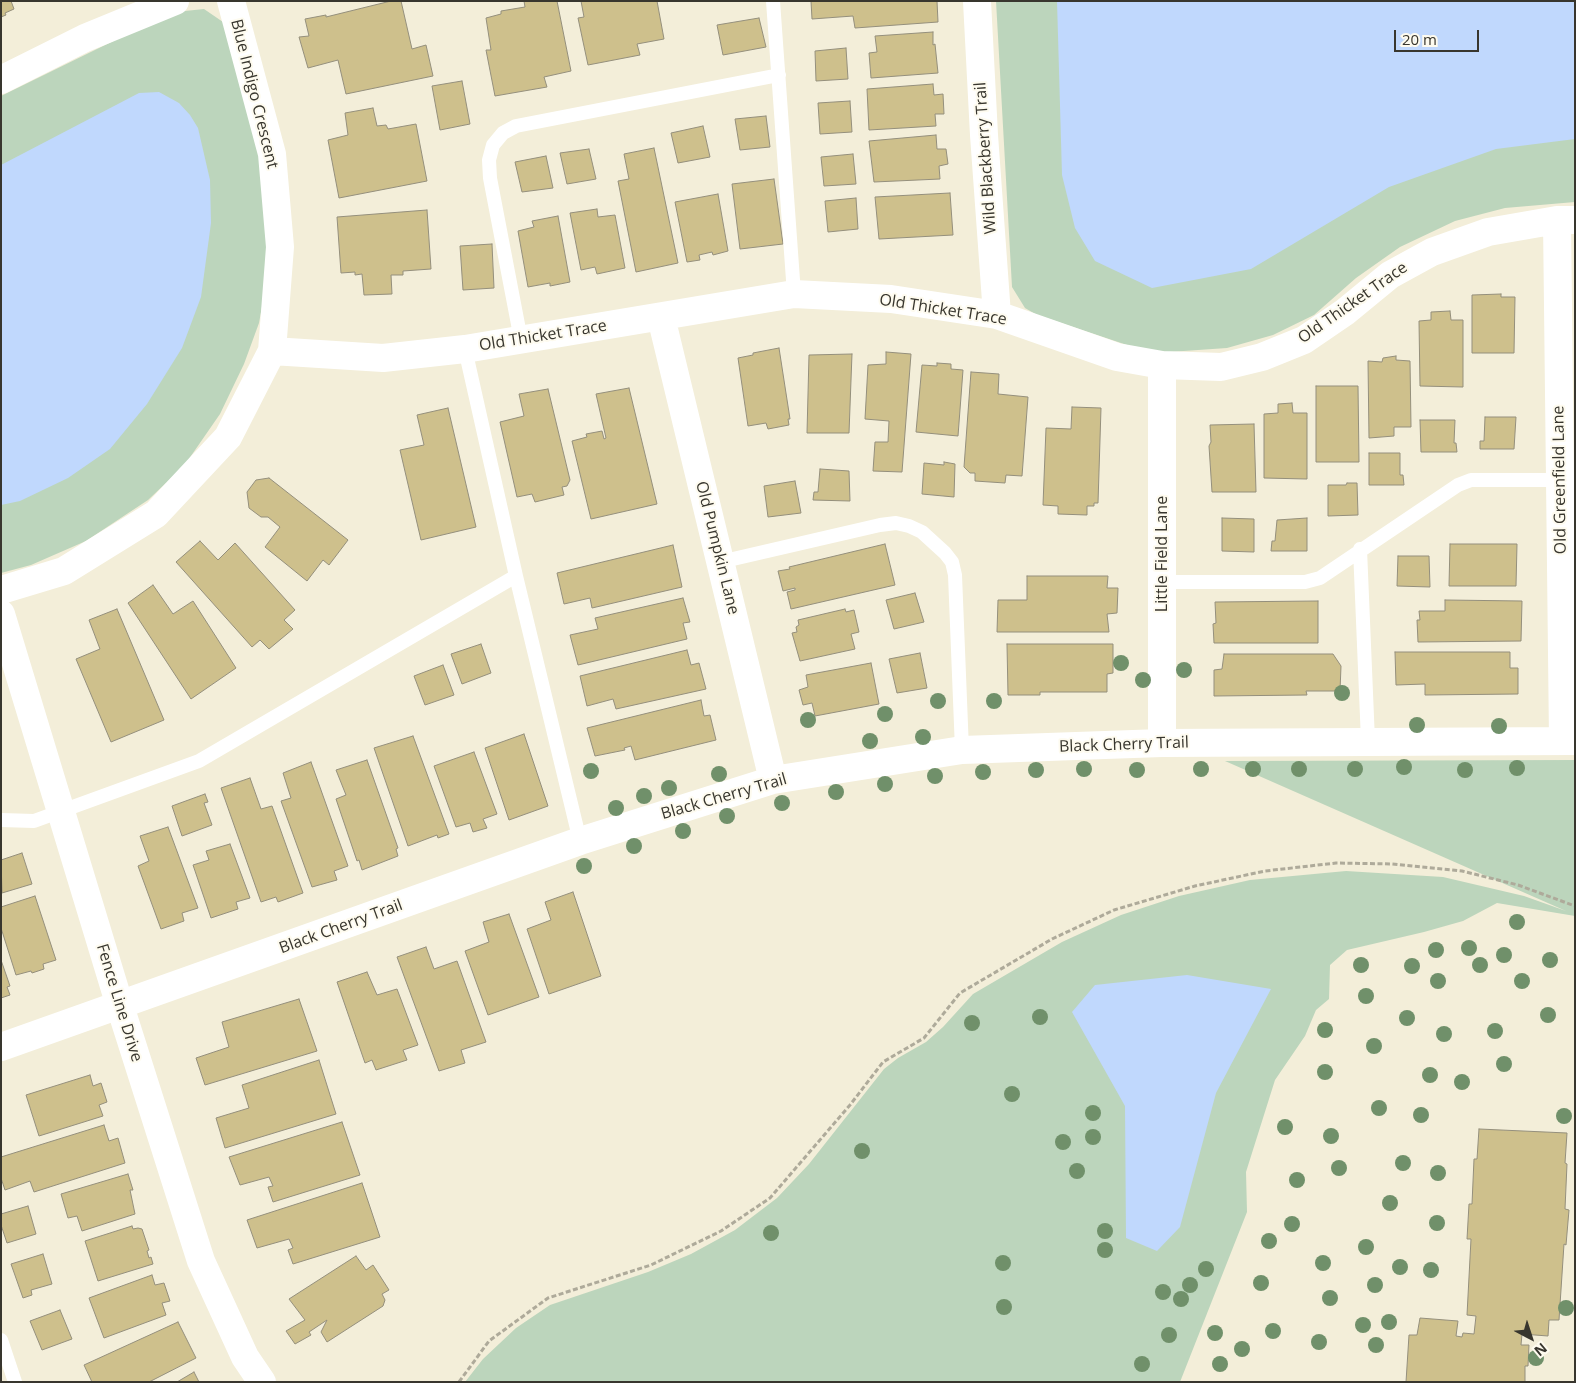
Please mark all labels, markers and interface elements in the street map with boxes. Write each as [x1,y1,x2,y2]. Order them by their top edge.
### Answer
street label: Blue Indigo Crescent [226,17,282,171]
scale bar [1396,20,1481,52]
text: 20 m [1402,29,1437,49]
street label: Wild Blackberry Trail [971,81,1001,235]
street label: Old Thicket Trace [1295,258,1411,348]
street label: Old Thicket Trace [878,290,1008,330]
street label: Old Thicket Trace [478,316,608,356]
street label: Old Greenfield Lane [1549,405,1571,555]
street label: Old Pumpkin Lane [691,479,743,617]
street label: Little Field Lane [1152,496,1172,612]
street label: Black Cherry Trail [1059,733,1189,757]
street label: Black Cherry Trail [659,770,789,824]
street label: Black Cherry Trail [277,896,405,958]
street label: Fence Line Drive [92,942,146,1064]
north arrow [1506,1313,1556,1363]
text: N [1530,1339,1551,1361]

